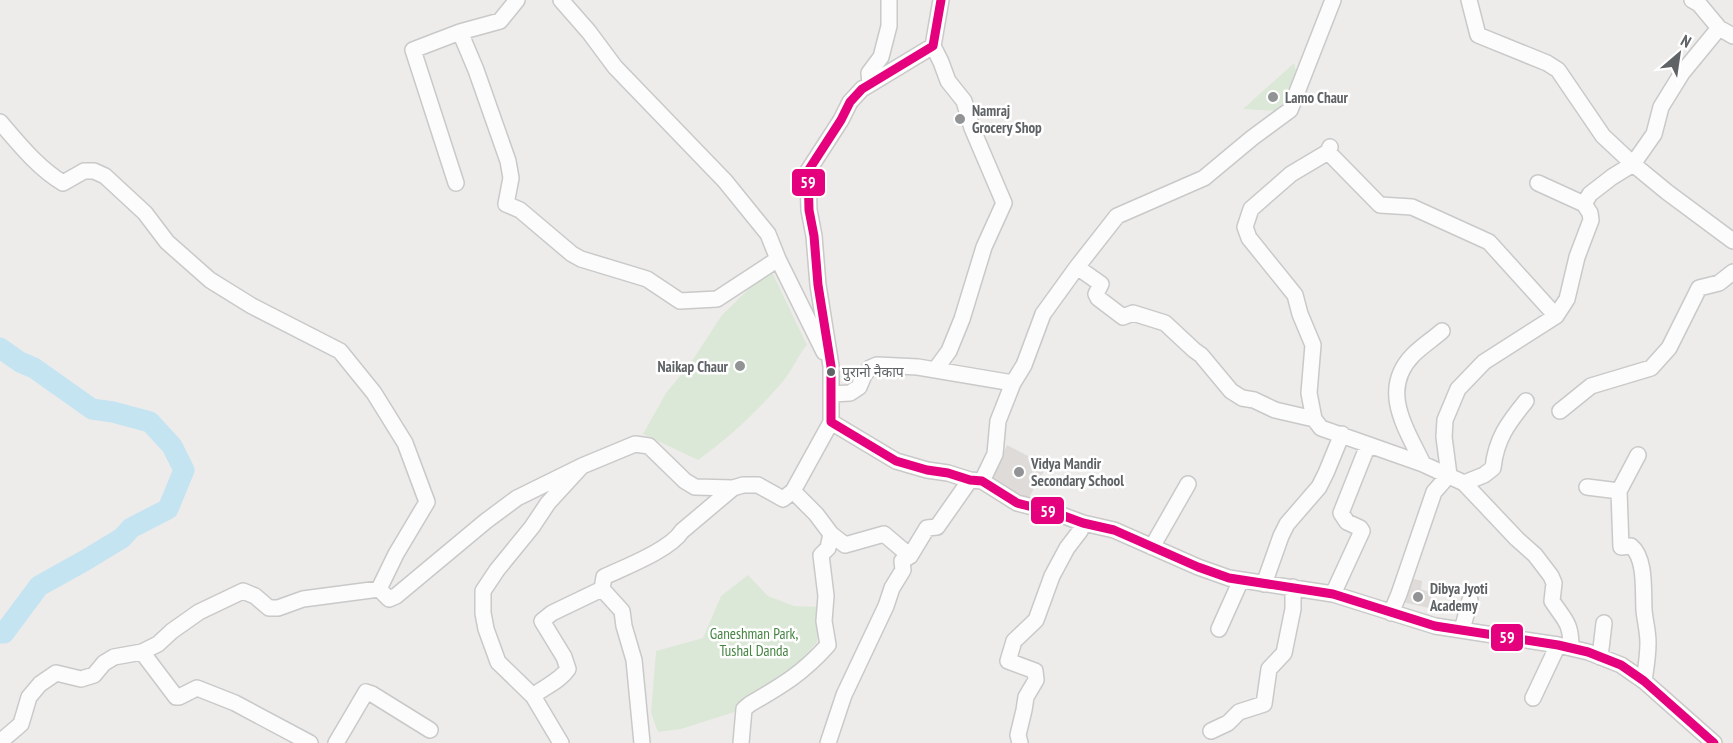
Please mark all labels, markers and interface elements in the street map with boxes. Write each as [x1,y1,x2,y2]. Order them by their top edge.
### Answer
north arrow [1649,24,1709,84]
text: N [1678,30,1695,52]
place label: Lamo Chaur [1285,88,1349,107]
marker: Lamo Chaur [1266,90,1280,104]
place label: Namraj Grocery Shop [972,101,1042,137]
marker: Namraj Grocery Shop [953,112,967,126]
line badge: 59 [791,168,826,197]
text: 59 [800,172,816,192]
place label: Naikap Chaur [657,357,729,376]
marker: Naikap Chaur [733,359,747,373]
place label: पुरानो नैकाप [842,363,905,382]
marker: पुरानो नैकाप [825,366,837,378]
place label: Vidya Mandir Secondary School [1030,454,1124,490]
marker: Vidya Mandir Secondary School [1012,465,1026,479]
line badge: 59 [1030,496,1065,525]
text: 59 [1040,501,1056,521]
place label: Dibya Jyoti Academy [1429,579,1488,615]
marker: Dibya Jyoti Academy [1411,590,1425,604]
line badge: 59 [1490,623,1524,652]
park label: Ganeshman Park, Tushal Danda [710,624,798,660]
text: 59 [1499,627,1515,647]

